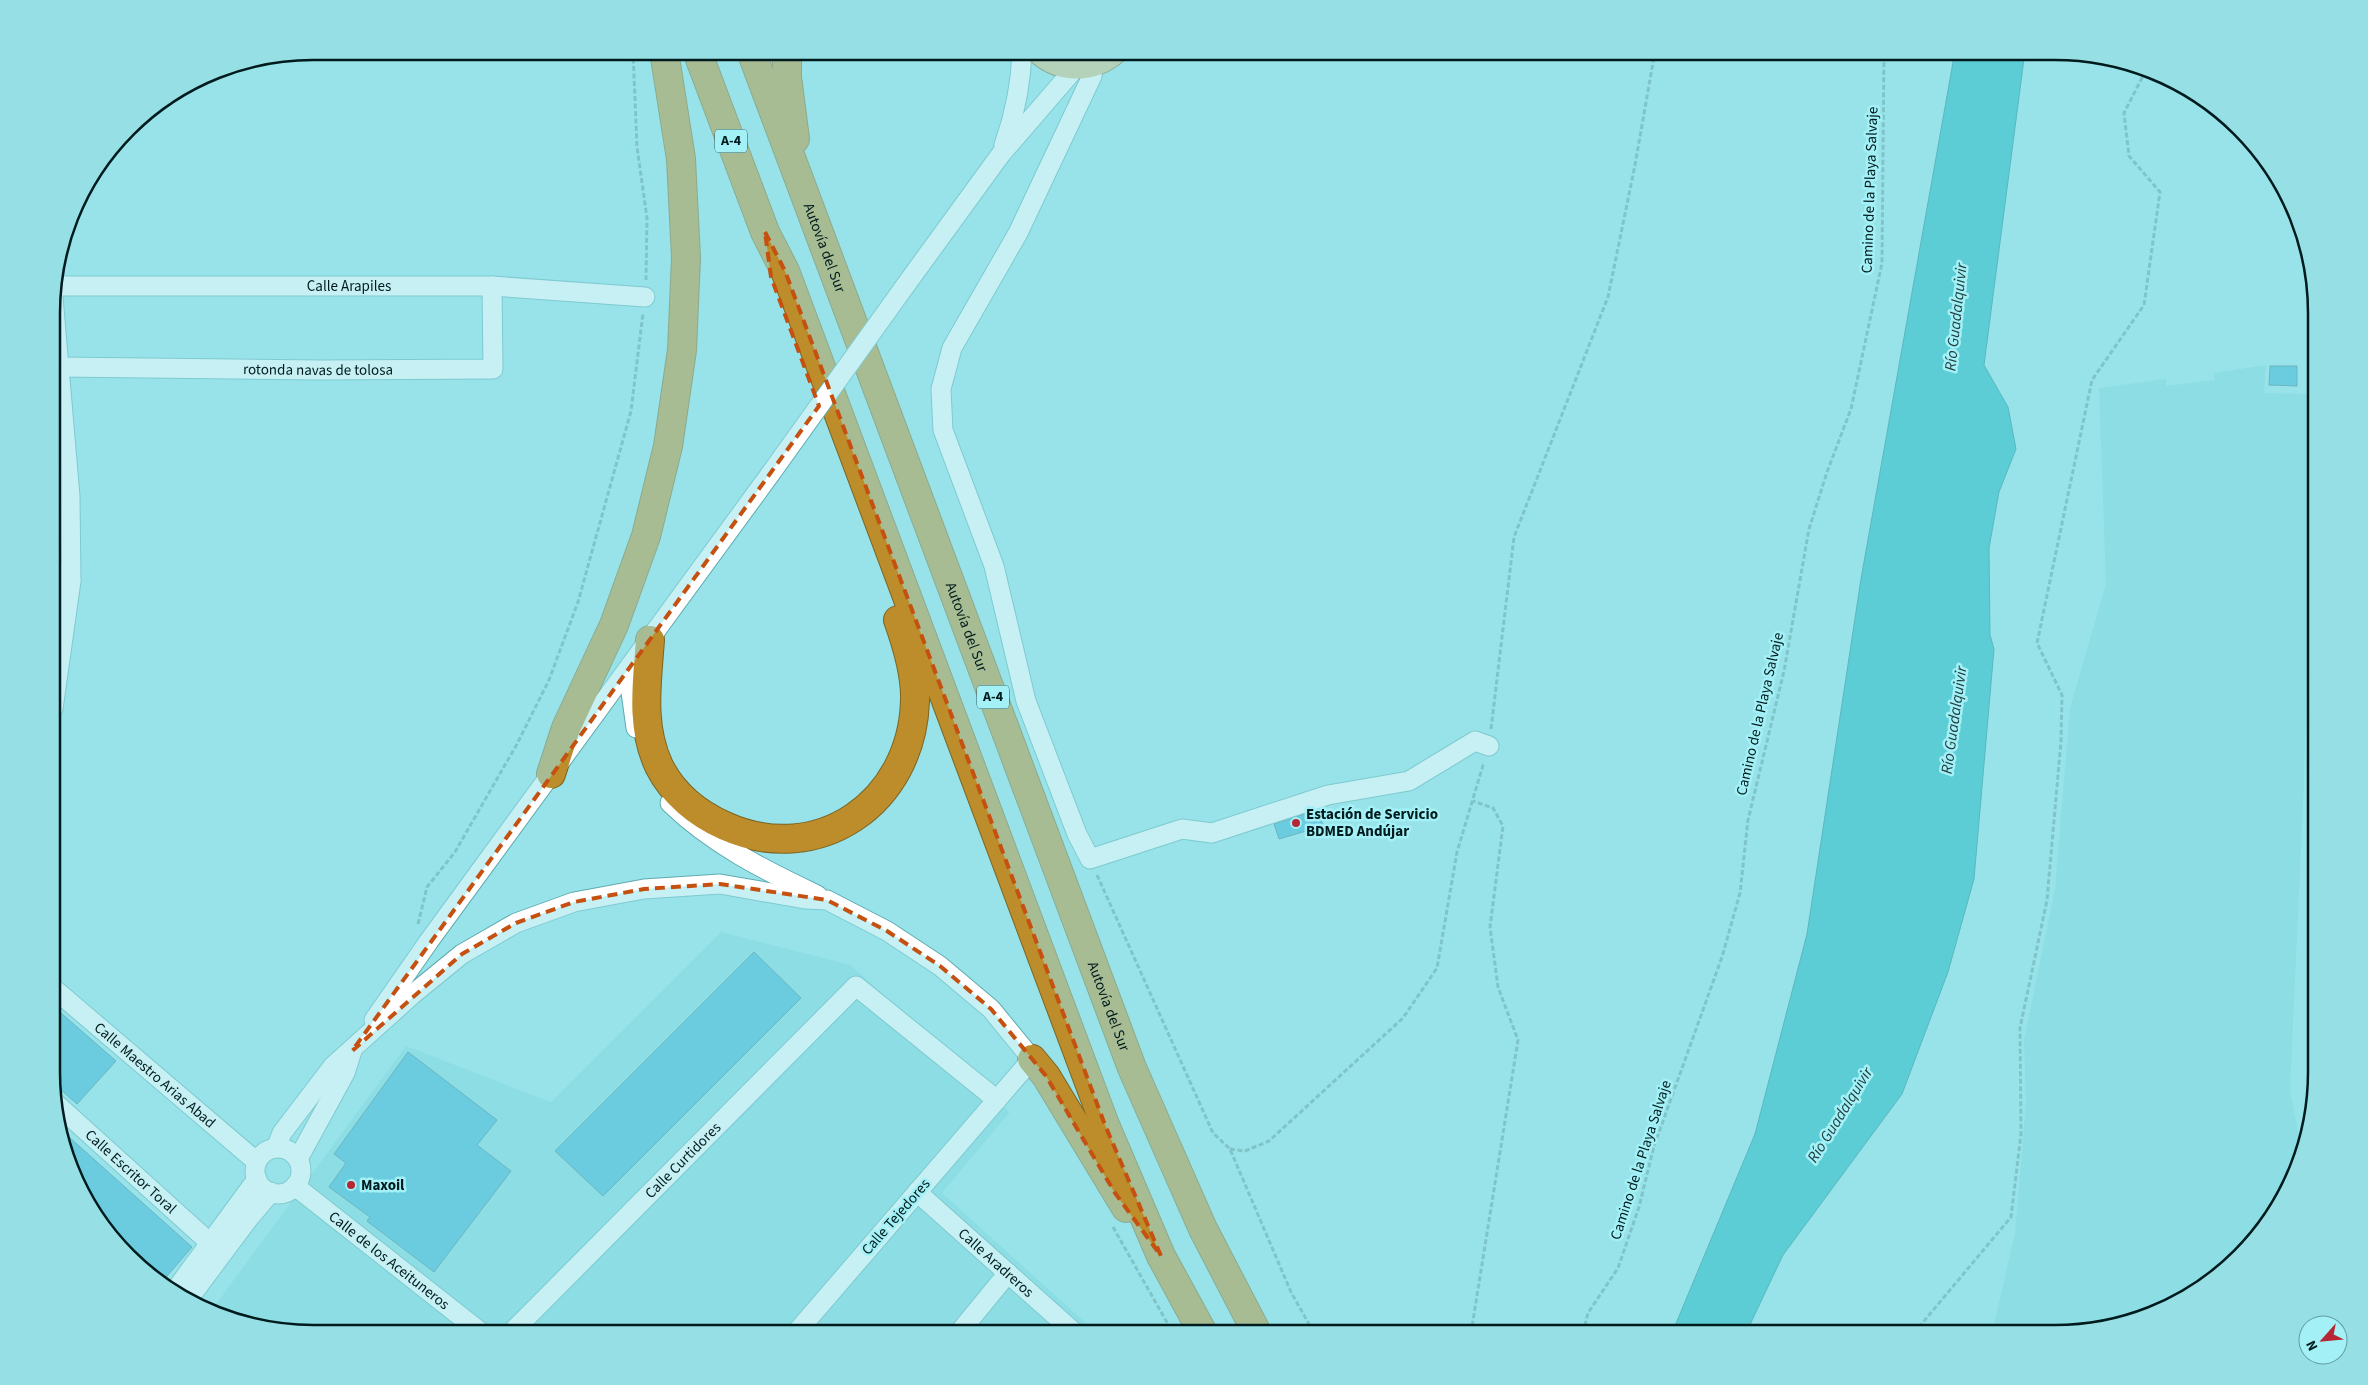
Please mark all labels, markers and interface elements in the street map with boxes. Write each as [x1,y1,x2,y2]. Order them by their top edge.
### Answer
street label: Camino de la Playa Salvaje [1857,106,1883,274]
road number: A-4 [715,130,747,152]
street label: Autovía del Sur [798,200,851,296]
water label: Río Guadalquivir [1939,260,1973,372]
street label: Calle Arapiles [307,276,391,297]
street label: rotonda navas de tolosa [243,359,393,381]
street label: Autovía del Sur [940,579,993,676]
street label: Camino de la Playa Salvaje [1731,630,1789,798]
water label: Río Guadalquivir [1936,663,1973,775]
road number: A-4 [977,686,1009,709]
place label: Estación de Servicio BDMED Andújar [1306,804,1438,842]
marker: Estación de Servicio BDMED Andújar [1290,817,1302,829]
street label: Autovía del Sur [1082,958,1136,1055]
street label: Calle Maestro Arias Abad [90,1017,220,1133]
water label: Río Guadalquivir [1802,1062,1879,1167]
street label: Camino de la Playa Salvaje [1605,1077,1677,1243]
street label: Calle Curtidores [640,1117,725,1203]
street label: Calle Escritor Toral [80,1124,181,1219]
street label: Calle Tejedores [857,1174,935,1260]
place label: Maxoil [361,1175,405,1196]
marker: Maxoil [345,1179,357,1191]
street label: Calle de los Aceituneros [324,1206,454,1314]
street label: Calle Aradreros [954,1223,1039,1302]
north arrow [2298,1315,2348,1365]
text: N [2301,1337,2323,1354]

